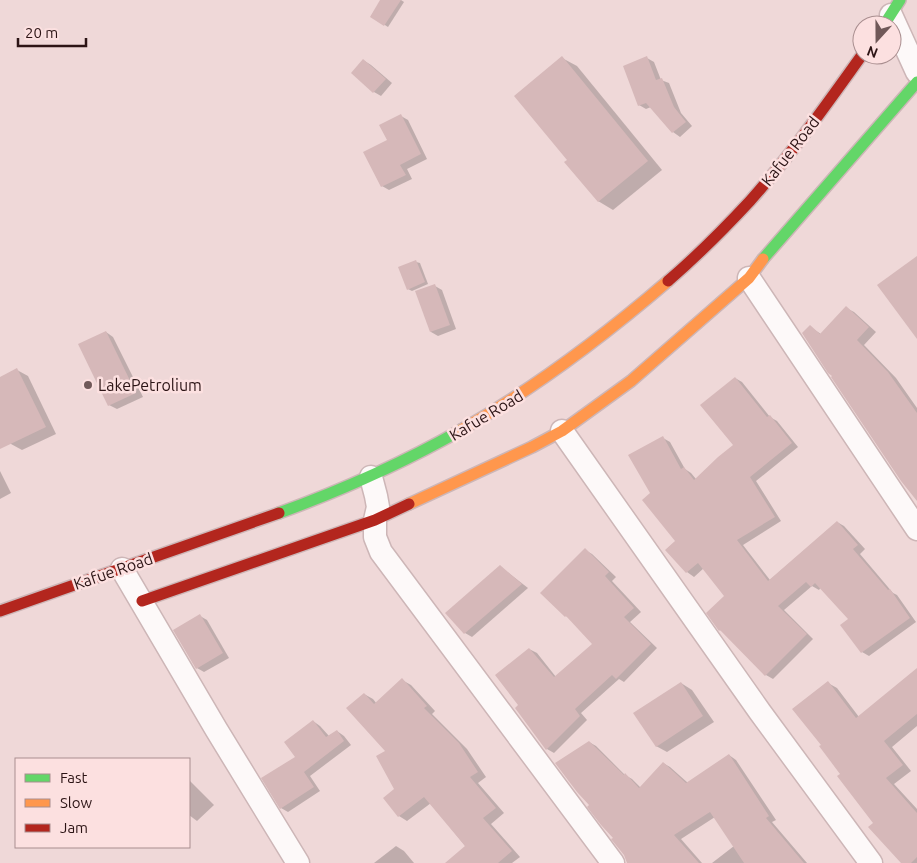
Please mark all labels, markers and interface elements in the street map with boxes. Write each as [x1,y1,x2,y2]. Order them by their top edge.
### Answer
scale bar [18,15,85,47]
north arrow [852,15,902,65]
text: 20 m [25,24,58,41]
text: N [865,43,880,61]
street label: Kafue Road [757,113,823,189]
place label: LakePetrolium [98,376,202,394]
marker: LakePetrolium [82,379,94,391]
street label: Kafue Road [446,386,526,444]
street label: Kafue Road [71,549,155,593]
legend [15,758,190,848]
text: Fast [60,769,88,786]
text: Slow [60,794,93,811]
text: Jam [60,819,88,836]

